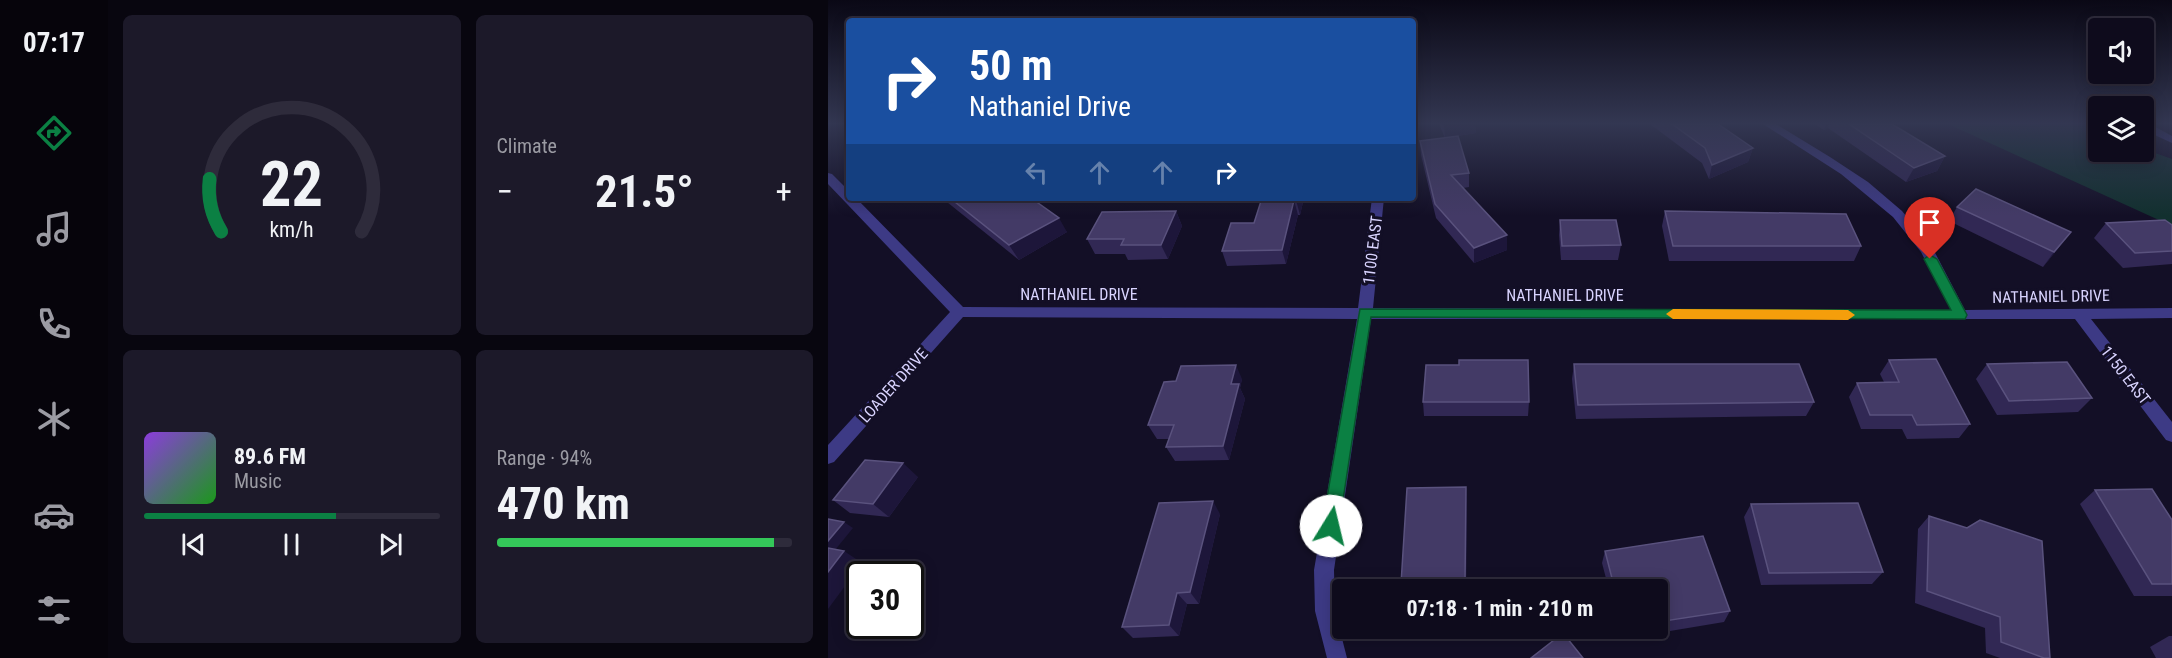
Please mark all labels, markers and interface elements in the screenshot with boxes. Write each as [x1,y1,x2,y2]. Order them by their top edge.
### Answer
map controls [2088,18,2154,162]
button: sound [2088,18,2154,84]
text: 07:17 [23,27,85,59]
text: 50 m [969,41,1052,90]
icon: right [870,42,948,120]
text: Nathaniel Drive [969,91,1131,123]
button: layers [2088,96,2154,162]
icon: directions [33,112,75,154]
text: Climate [497,134,557,158]
text: 22 [260,148,323,221]
icon: left [1020,156,1053,189]
icon: ahead [1083,156,1116,189]
icon: ahead [1146,156,1179,189]
icon: right [1209,156,1242,189]
text: 21.5° [595,165,694,218]
text: − [497,172,513,211]
text: + [776,172,792,211]
pin [1904,197,1955,259]
icon: arrive [1913,206,1946,239]
icon: music [33,208,75,250]
street label: 1100 EAST [1359,215,1386,286]
text: km/h [270,217,314,242]
street label: NATHANIEL DRIVE [1020,285,1138,304]
street label: NATHANIEL DRIVE [1506,286,1624,305]
street label: NATHANIEL DRIVE [1992,286,2110,307]
icon: phone [33,303,75,345]
street label: 1150 EAST [2097,342,2154,408]
street label: LOADER DRIVE [855,344,932,426]
icon: climate [33,398,75,440]
text: 89.6 FM [234,444,306,469]
text: Range · 94% [497,446,592,470]
text: Music [234,469,282,493]
text: 470 km [497,477,630,530]
icon: car [33,494,75,536]
position arrow [1299,494,1363,558]
icon: previous [177,528,210,561]
icon: pause [275,528,308,561]
icon: next [374,528,407,561]
speed limit sign: 30 [846,561,924,639]
icon: filters [33,589,75,631]
text: 07:18 · 1 min · 210 m [1407,596,1593,621]

